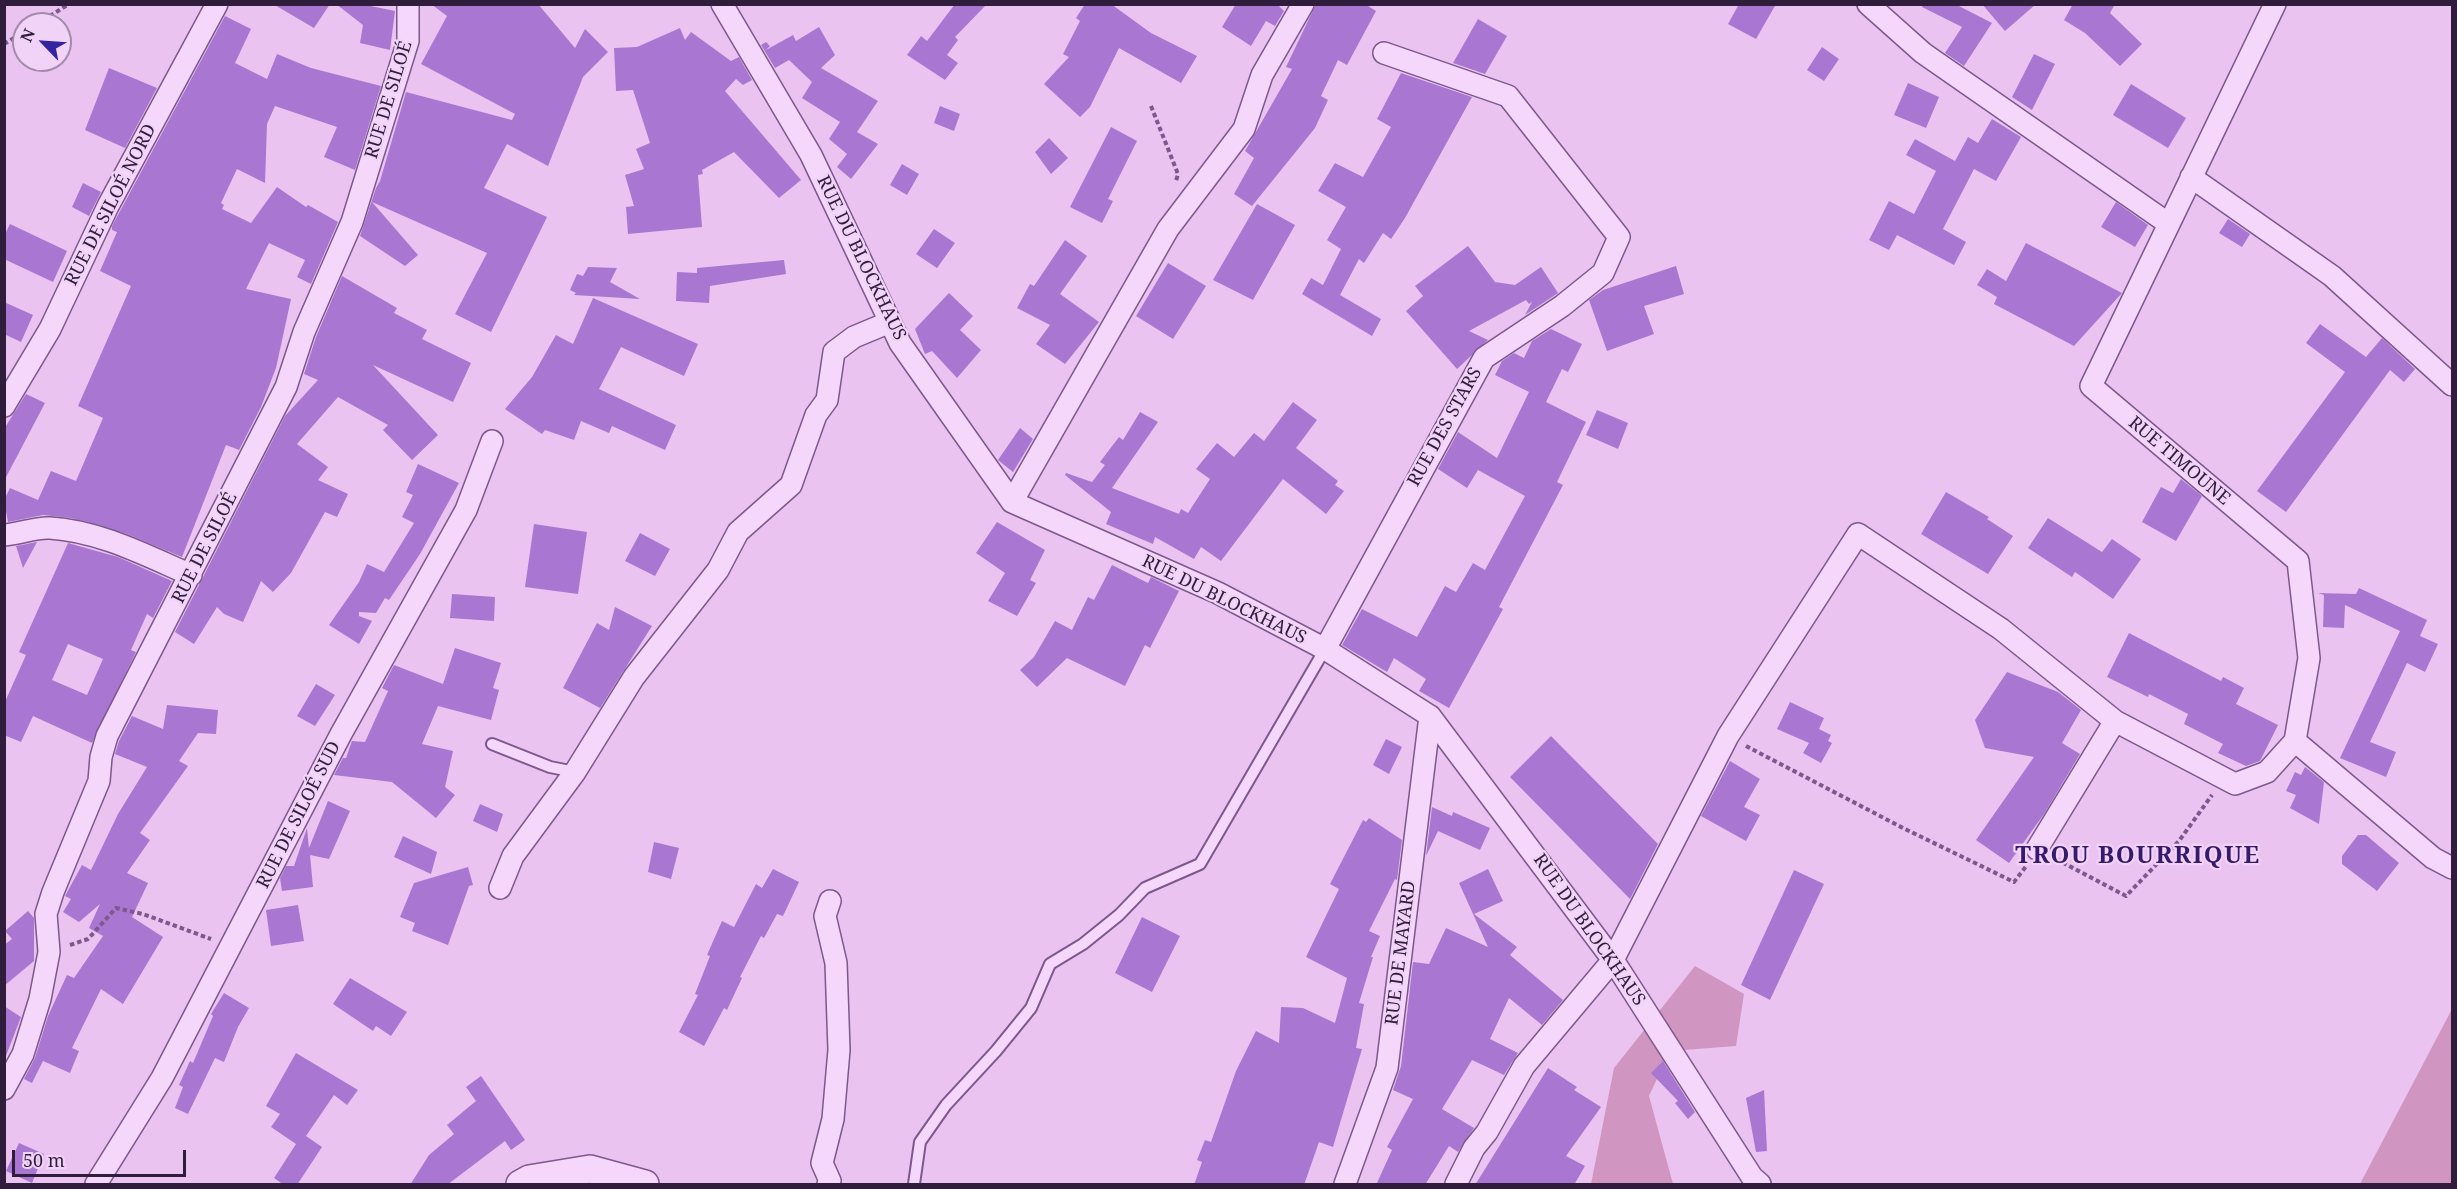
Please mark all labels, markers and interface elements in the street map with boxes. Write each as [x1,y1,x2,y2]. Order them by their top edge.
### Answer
north arrow [12,12,72,72]
text: N [15,25,40,46]
street label: RUE DE SILOÉ [361,39,417,161]
street label: RUE DE SILOÉ NORD [61,121,161,289]
street label: RUE DU BLOCKHAUS [812,172,910,344]
street label: RUE DES STARS [1403,364,1487,490]
street label: RUE TIMOUNE [2124,412,2234,510]
street label: RUE DE SILOÉ [168,489,242,607]
street label: RUE DU BLOCKHAUS [1138,551,1310,649]
street label: RUE DE SILOÉ SUD [253,738,345,892]
district label: TROU BOURRIQUE [2015,842,2261,870]
street label: RUE DU BLOCKHAUS [1528,850,1650,1010]
street label: RUE DE MAYARD [1381,880,1421,1026]
scale bar [15,1138,189,1176]
text: 50 m [23,1148,65,1172]

